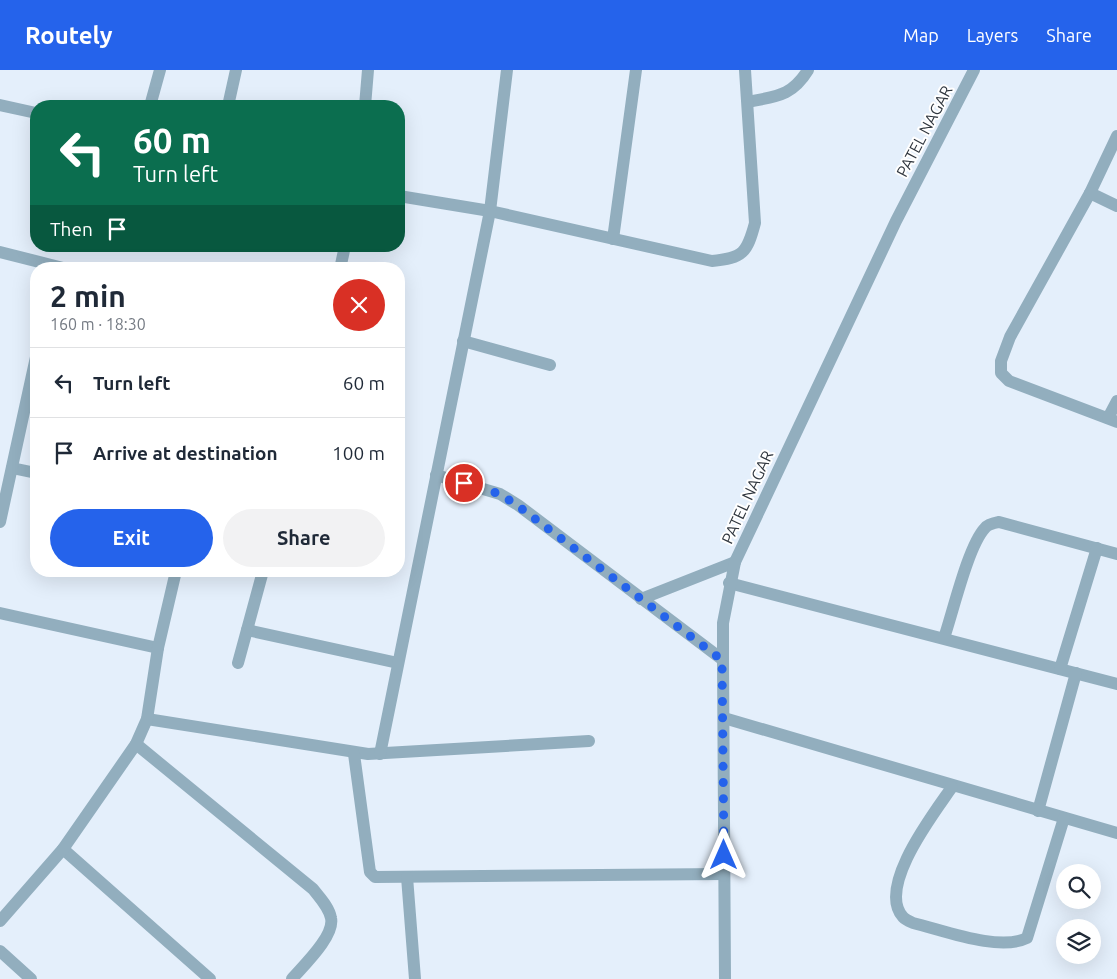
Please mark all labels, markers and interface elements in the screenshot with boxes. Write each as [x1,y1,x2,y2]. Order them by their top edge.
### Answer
text: Routely [25,22,112,49]
text: Map [903,25,939,45]
text: Layers [967,25,1018,45]
text: Share [1046,25,1092,45]
street label: PATEL NAGAR [892,82,956,180]
icon: left [50,120,115,185]
text: 60 m [133,120,211,160]
text: Turn left [133,161,218,186]
icon: arrive [103,215,131,243]
text: Then [50,218,93,240]
text: 2 min [50,279,126,313]
button: close [333,279,385,331]
text: 160 m · 18:30 [50,315,146,333]
icon: left [50,369,78,397]
text: Turn left [93,372,171,394]
text: 60 m [343,372,385,394]
icon: arrive [50,439,78,467]
text: Arrive at destination [93,442,278,464]
text: 100 m [332,442,385,464]
street label: PATEL NAGAR [718,448,776,546]
pin [443,462,485,504]
icon: arrive [450,469,478,497]
button: Exit [50,509,213,567]
button: Share [223,509,385,567]
position arrow [697,828,749,880]
map controls [1056,864,1101,964]
button: search [1056,864,1101,909]
button: layers [1056,919,1101,964]

